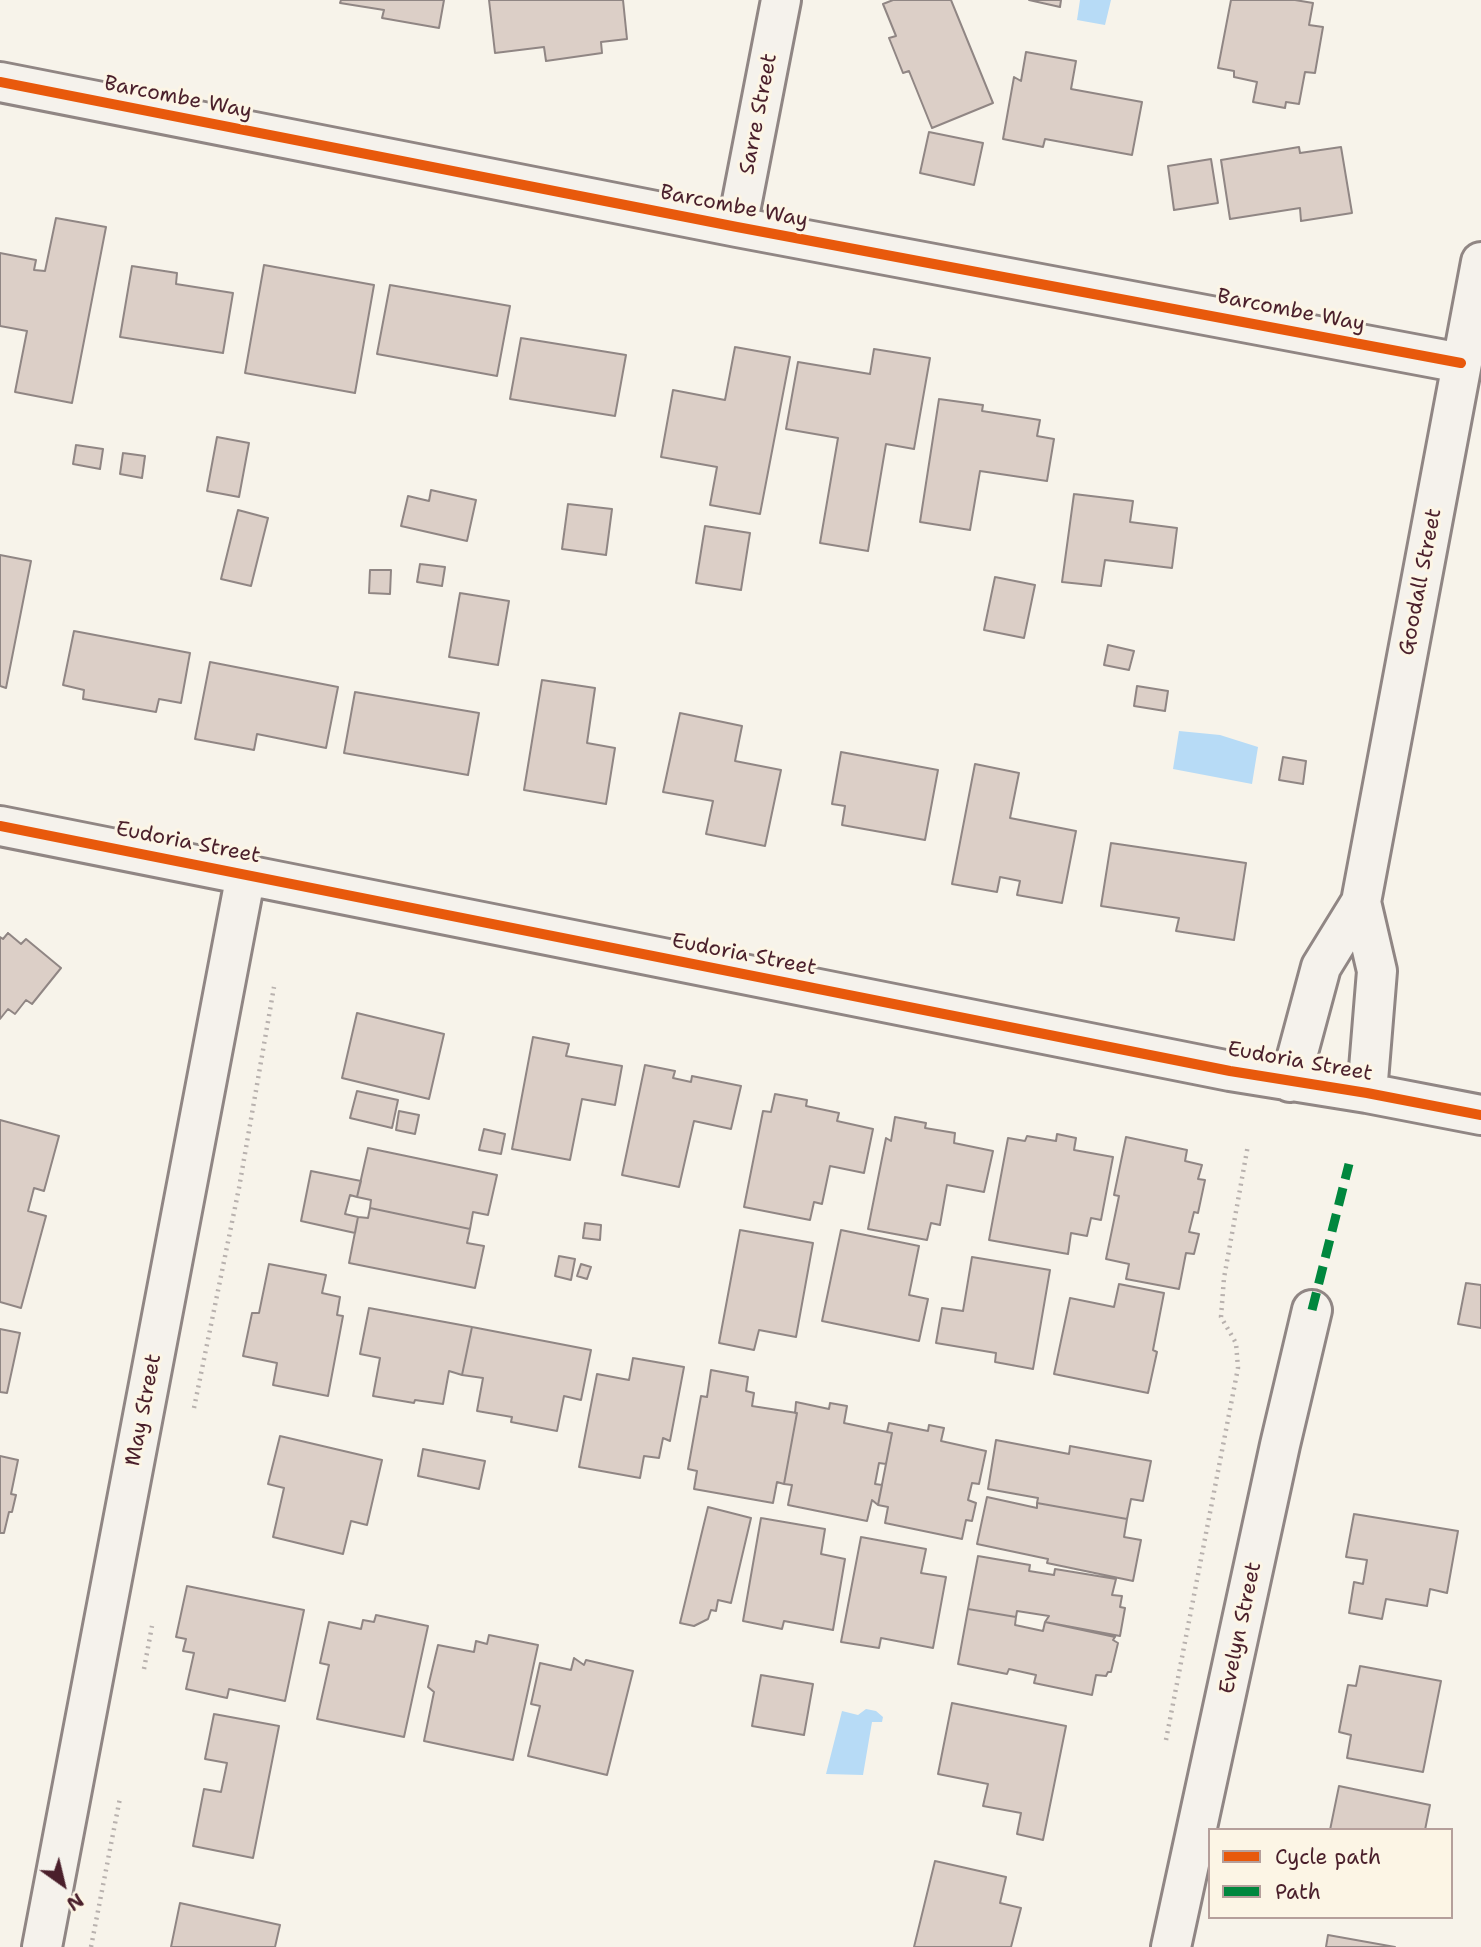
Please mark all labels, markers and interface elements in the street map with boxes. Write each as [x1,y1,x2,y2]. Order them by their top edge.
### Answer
street label: Sarre Street [735,51,783,177]
street label: Barcombe Way [102,71,254,125]
street label: Barcombe Way [658,180,810,234]
street label: Barcombe Way [1215,284,1367,338]
street label: Goodall Street [1394,506,1448,658]
street label: Eudoria Street [114,817,262,869]
street label: Eudoria Street [670,929,818,981]
street label: Eudoria Street [1226,1037,1374,1087]
street label: May Street [121,1352,167,1468]
street label: Evelyn Street [1215,1560,1267,1696]
legend [1208,1828,1453,1919]
text: Cycle path [1275,1843,1381,1871]
north arrow [28,1849,98,1919]
text: Path [1275,1878,1321,1906]
text: N [62,1887,88,1916]

